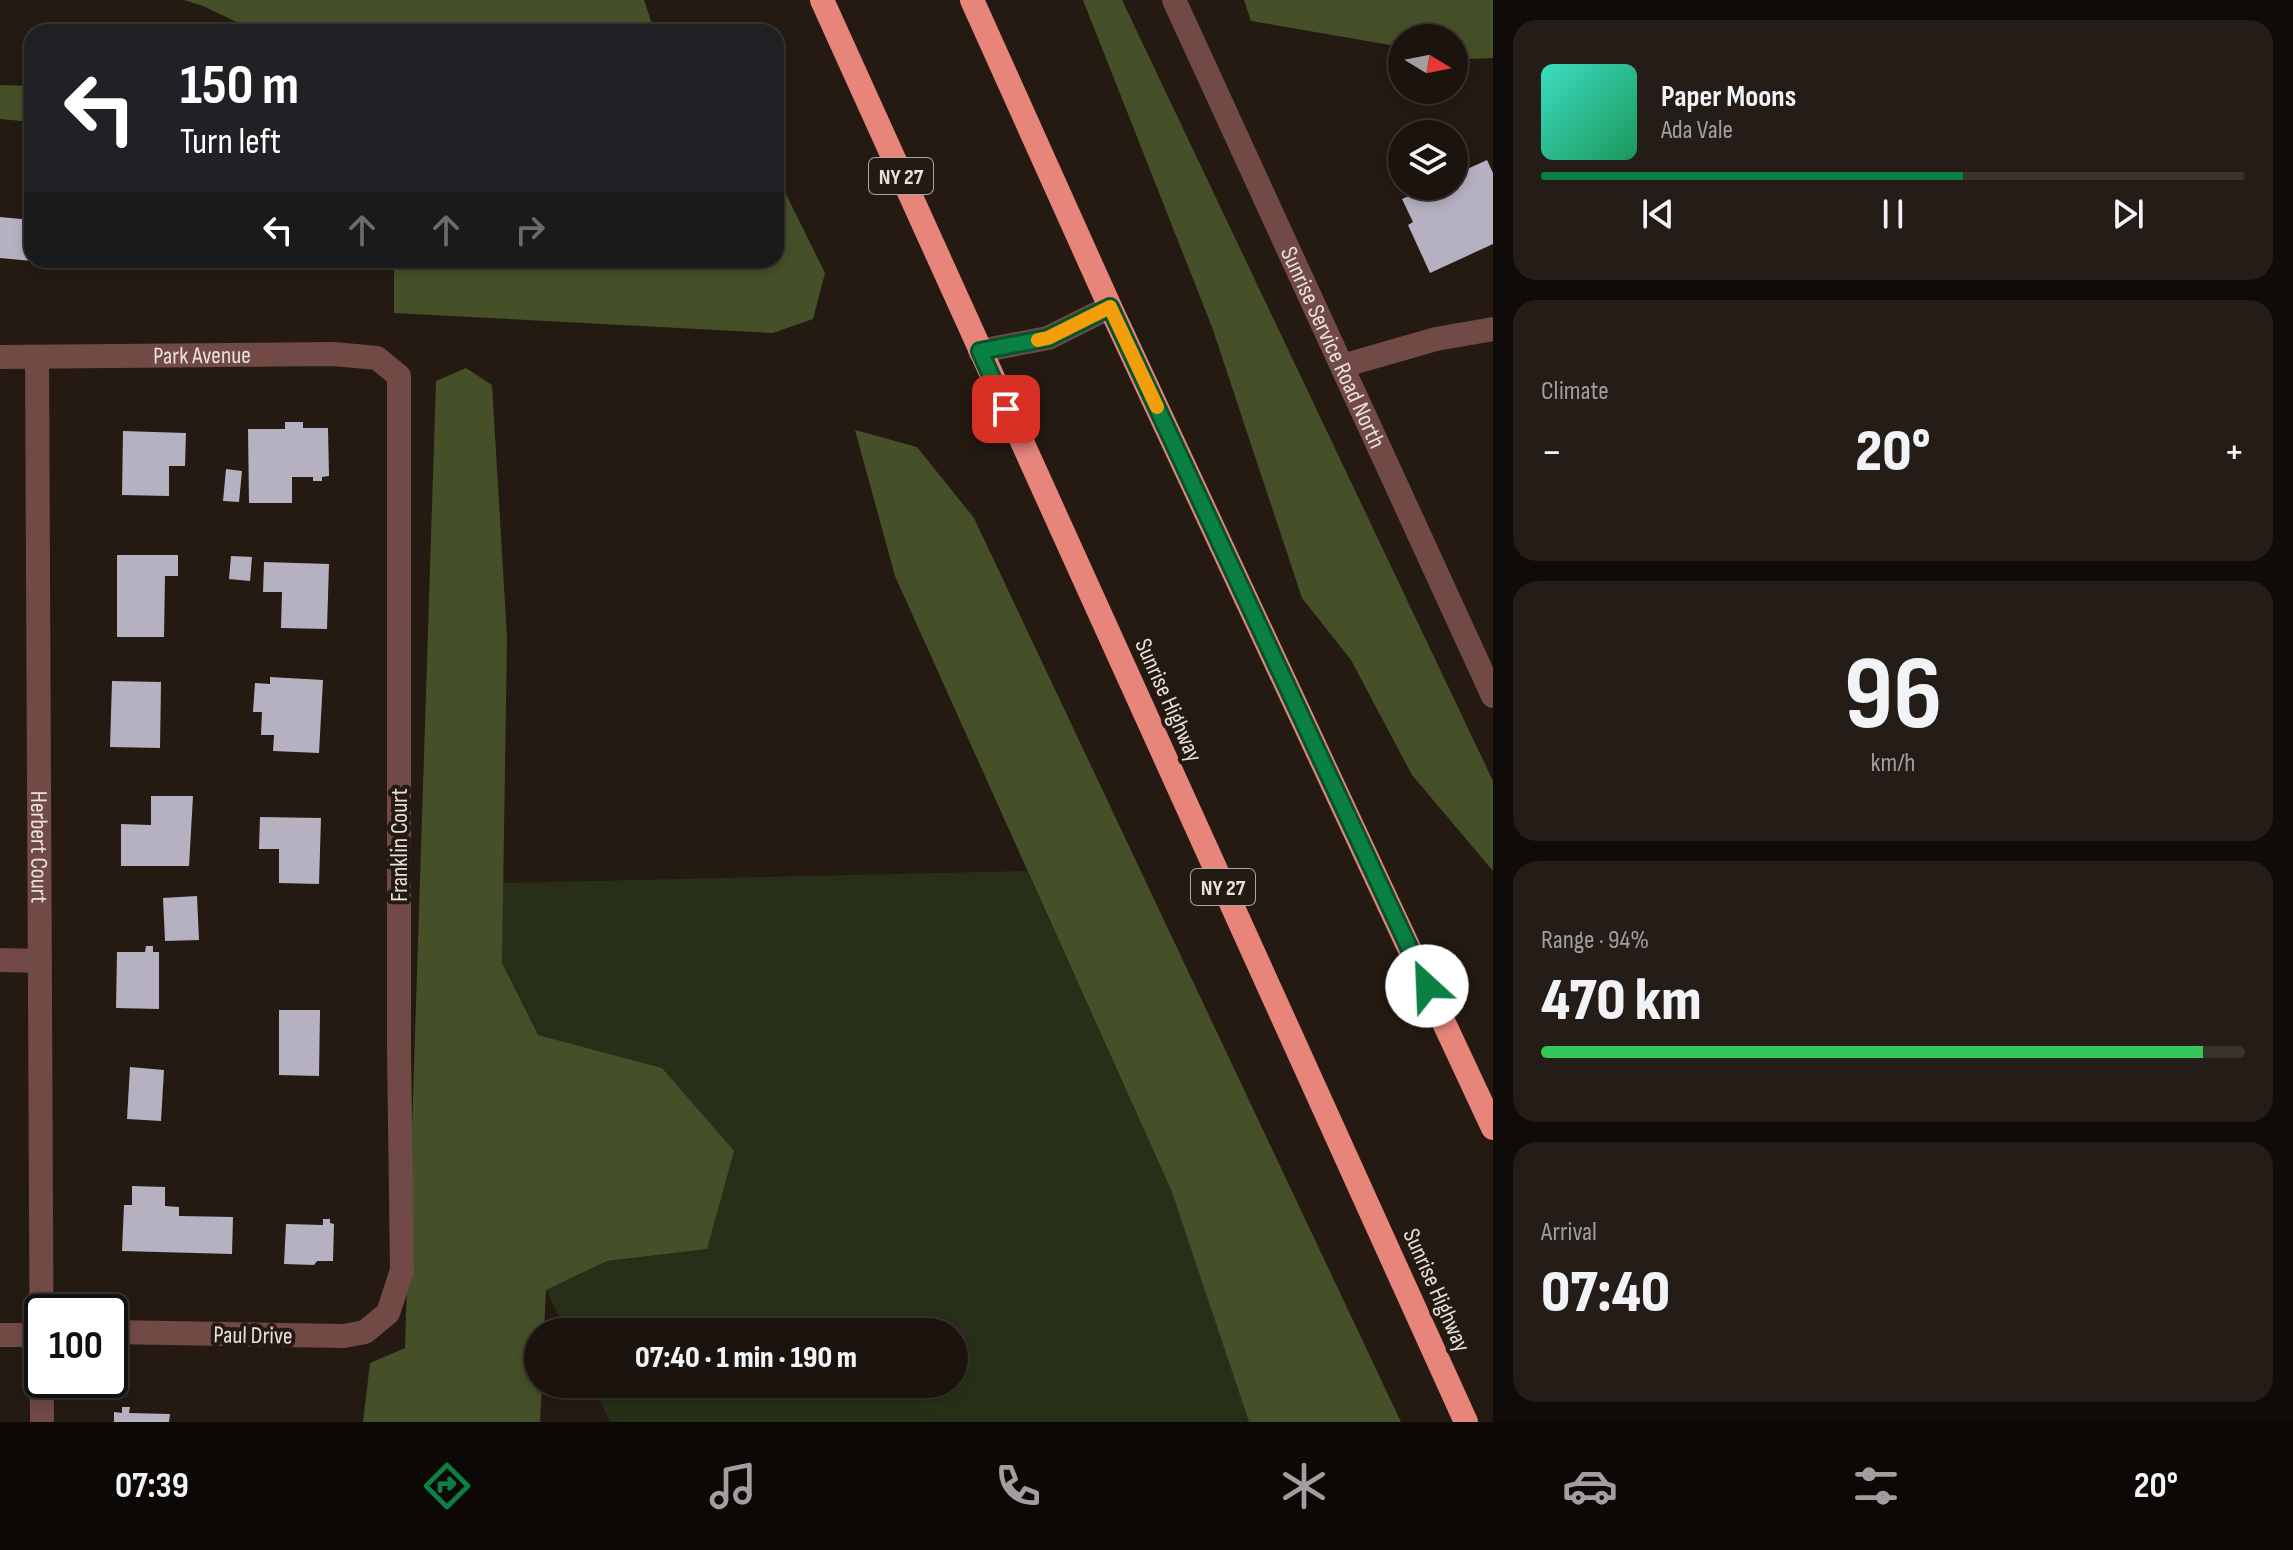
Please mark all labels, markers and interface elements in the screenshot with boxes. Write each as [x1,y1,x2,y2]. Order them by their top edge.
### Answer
north arrow [1388,24,1468,104]
map controls [1388,24,1468,200]
text: 150 m [180,53,299,120]
icon: left [48,56,152,160]
text: Paper Moons [1661,79,1796,115]
text: Ada Vale [1661,115,1733,146]
button: layers [1388,120,1468,200]
text: Turn left [180,121,281,164]
road number: NY 27 [869,158,933,194]
icon: previous [1636,192,1680,236]
icon: pause [1871,192,1915,236]
icon: next [2106,192,2150,236]
icon: left [256,208,300,252]
icon: ahead [340,208,384,252]
icon: ahead [424,208,468,252]
icon: right [508,208,552,252]
street label: Sunrise Service Road North [1274,242,1391,453]
street label: Park Avenue [153,341,251,371]
pin [972,375,1040,443]
text: Climate [1541,376,1609,407]
icon: arrive [984,387,1028,431]
text: 20° [1855,416,1931,488]
text: − [1541,426,1563,479]
text: + [2223,426,2245,479]
text: 96 [1844,633,1942,758]
street label: Sunrise Highway [1128,634,1209,766]
text: km/h [1871,748,1915,779]
street label: Franklin Court [385,788,414,902]
street label: Herbert Court [24,791,54,903]
road number: NY 27 [1191,869,1255,905]
text: Range · 94% [1541,925,1649,956]
position arrow [1385,944,1469,1028]
text: 470 km [1541,965,1702,1037]
text: Arrival [1541,1217,1597,1248]
street label: Sunrise Highway [1396,1224,1477,1356]
text: 07:40 [1541,1257,1670,1329]
speed limit sign: 100 [24,1294,128,1398]
street label: Paul Drive [213,1320,293,1351]
text: 07:40 · 1 min · 190 m [635,1340,857,1376]
icon: directions [419,1458,475,1514]
icon: music [705,1458,761,1514]
icon: phone [990,1458,1046,1514]
icon: climate [1276,1458,1332,1514]
icon: car [1562,1458,1618,1514]
icon: filters [1848,1458,1904,1514]
text: 07:39 [115,1465,189,1508]
text: 20° [2134,1465,2178,1508]

